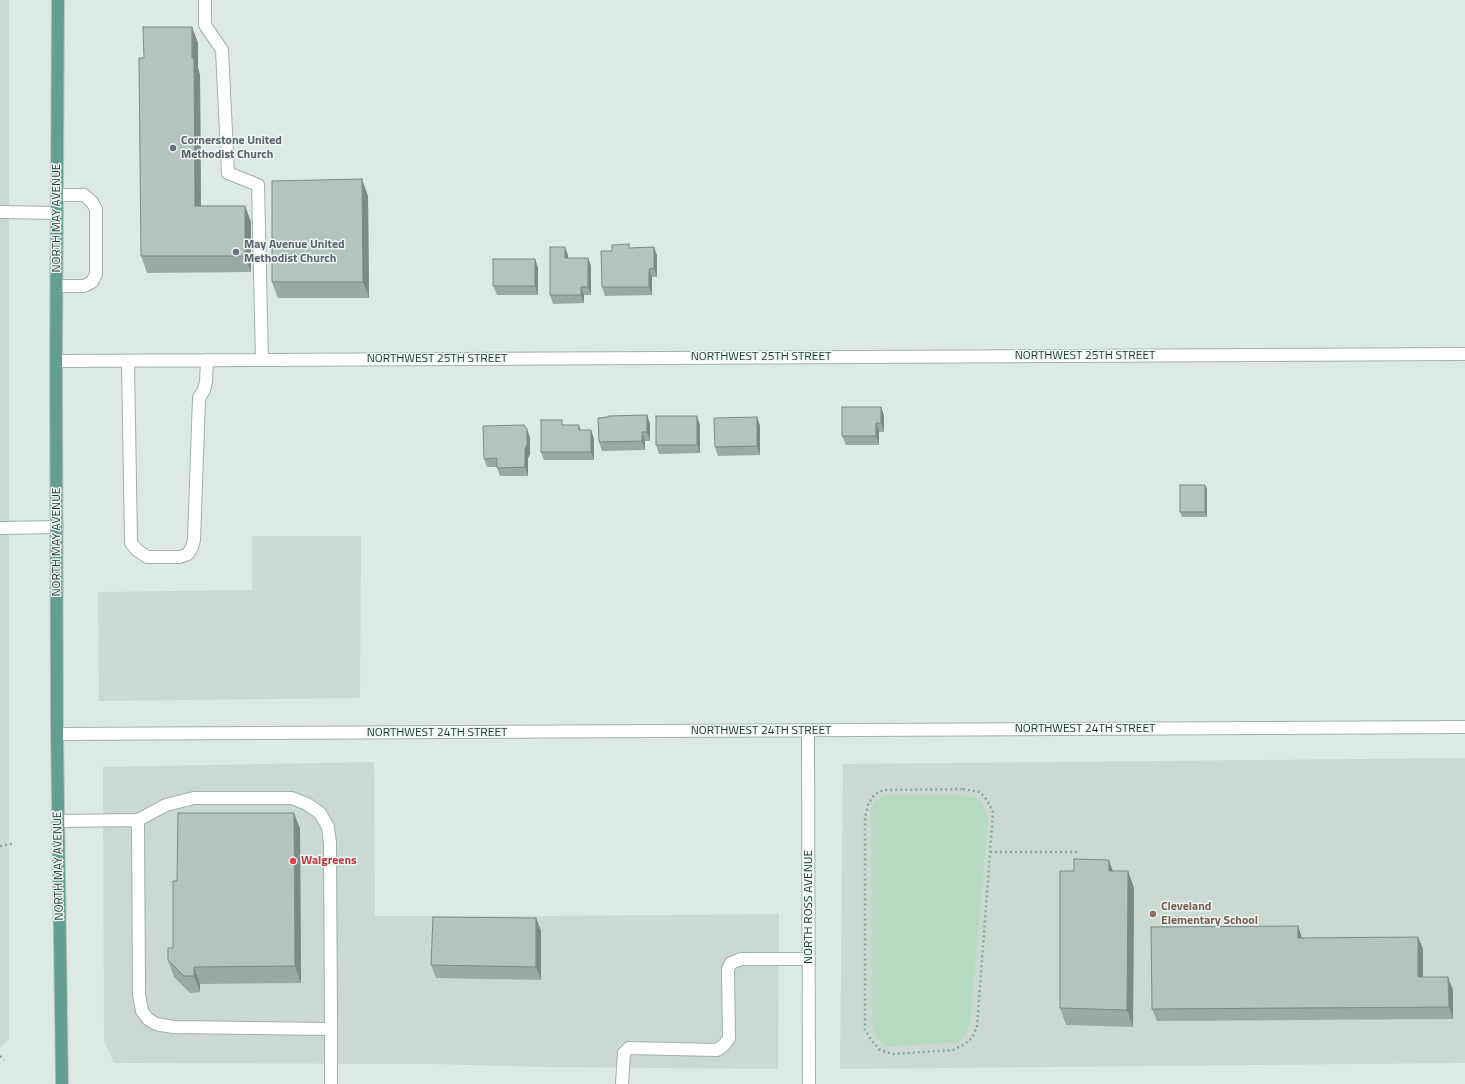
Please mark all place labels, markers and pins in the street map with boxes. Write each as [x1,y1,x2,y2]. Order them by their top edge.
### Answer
place label: Cornerstone United Methodist Church [181,134,282,162]
marker: Cornerstone United Methodist Church [168,143,178,153]
place label: May Avenue United Methodist Church [244,238,345,266]
marker: May Avenue United Methodist Church [231,247,241,257]
place label: Walgreens [301,854,357,868]
marker: Walgreens [288,856,298,866]
place label: Cleveland Elementary School [1161,900,1258,928]
marker: Cleveland Elementary School [1148,909,1158,919]

